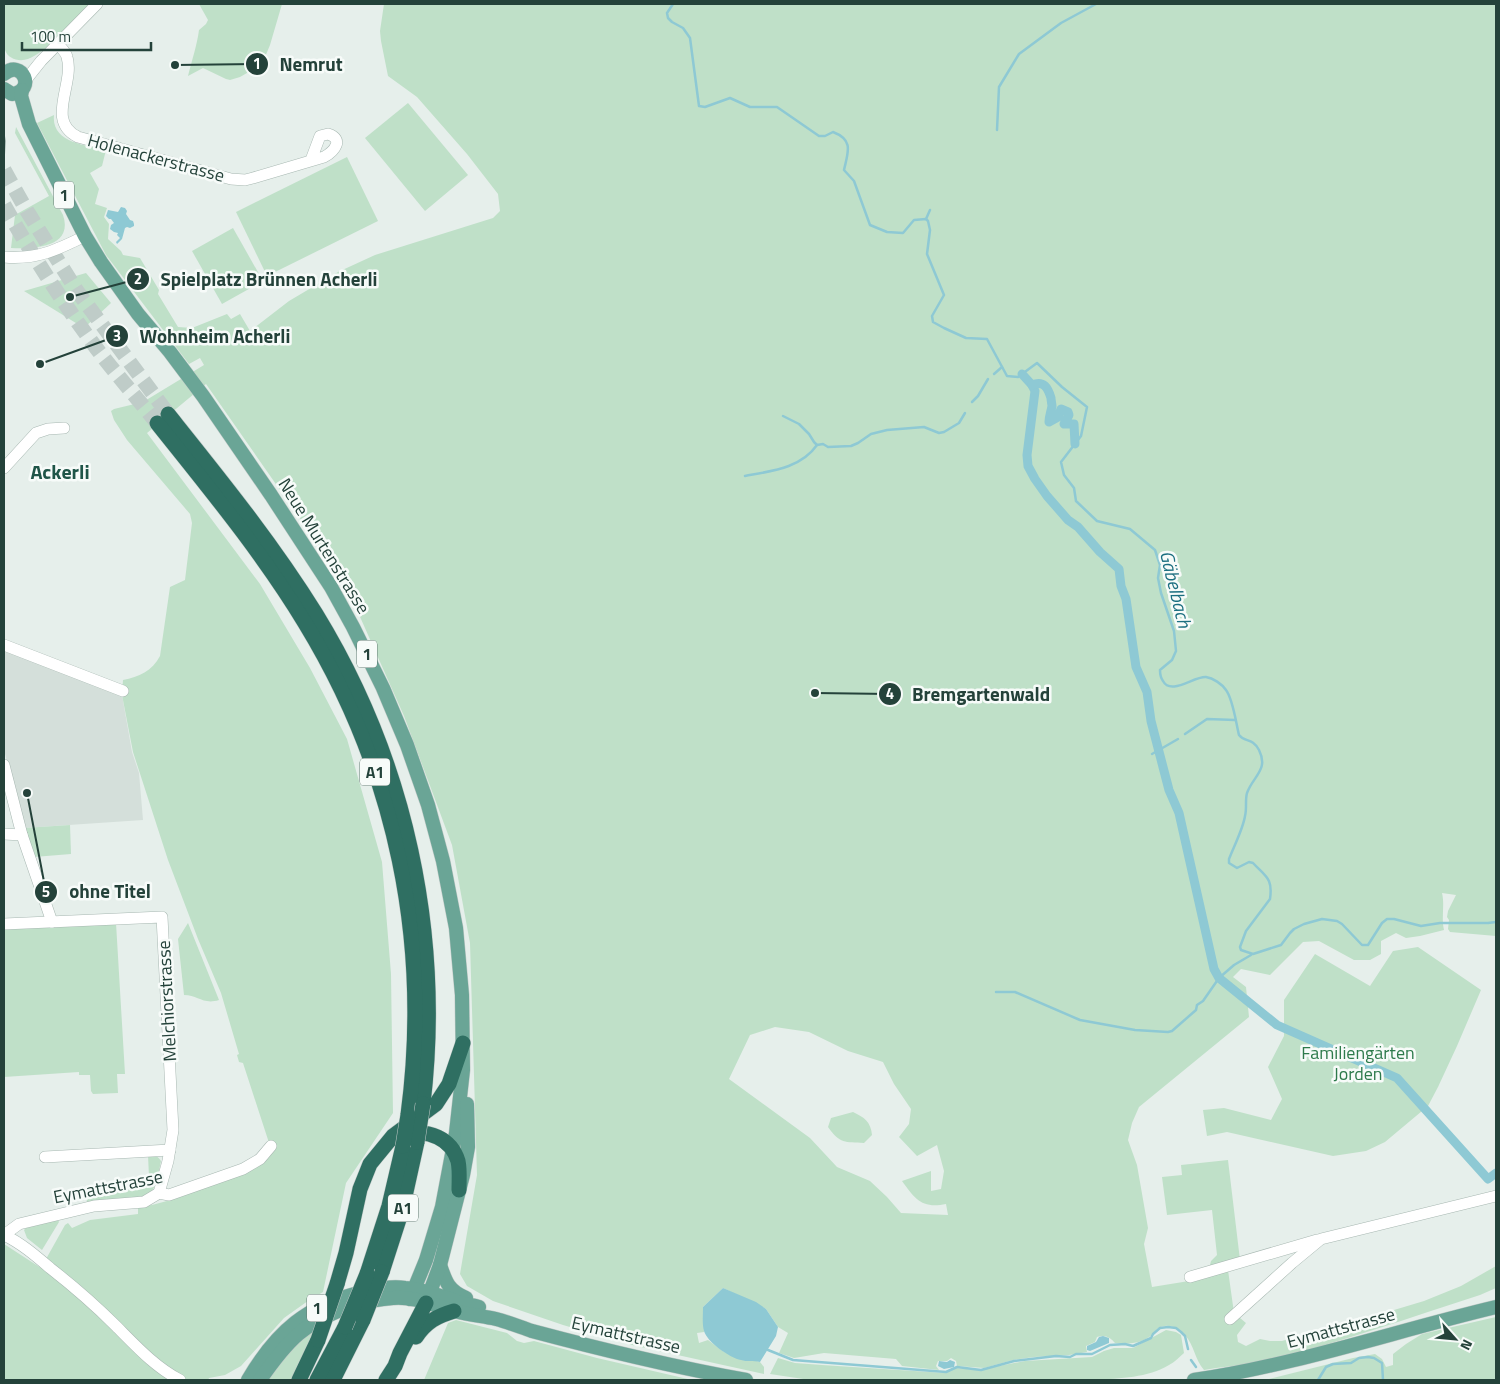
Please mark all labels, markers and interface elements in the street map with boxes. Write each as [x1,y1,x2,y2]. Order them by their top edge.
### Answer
scale bar [22,20,151,52]
text: 100 m [30,25,71,48]
callout: Nemrut [244,47,353,81]
text: Nemrut [279,49,343,78]
text: 1 [253,52,261,75]
street label: Holenackerstrasse [85,126,228,189]
road number: 1 [54,182,74,208]
callout: Spielplatz Brünnen Acherli [126,262,388,296]
text: Spielplatz Brünnen Acherli [161,264,377,293]
text: 2 [134,267,142,290]
callout: Wohnheim Acherli [105,319,300,353]
text: Wohnheim Acherli [140,321,290,350]
text: 3 [113,324,121,347]
district label: Ackerli [30,456,90,487]
street label: Neue Murtenstrasse [272,473,377,619]
water label: Gäbelbach [1153,547,1200,631]
road number: 1 [357,641,377,668]
callout: Bremgartenwald [877,677,1060,711]
text: Bremgartenwald [912,679,1050,708]
text: 4 [886,682,894,705]
road number: A1 [360,759,390,786]
callout: ohne Titel [34,875,160,909]
text: ohne Titel [69,876,151,905]
text: 5 [42,880,50,903]
street label: Melchiorstrasse [150,940,183,1062]
park label: Familiengärten Jorden [1301,1039,1415,1087]
street label: Eymattstrasse [51,1163,165,1210]
road number: A1 [388,1194,418,1222]
road number: 1 [307,1295,327,1322]
street label: Eymattstrasse [1284,1300,1398,1355]
street label: Eymattstrasse [569,1309,683,1360]
north arrow [1430,1314,1480,1364]
text: N [1455,1336,1479,1354]

